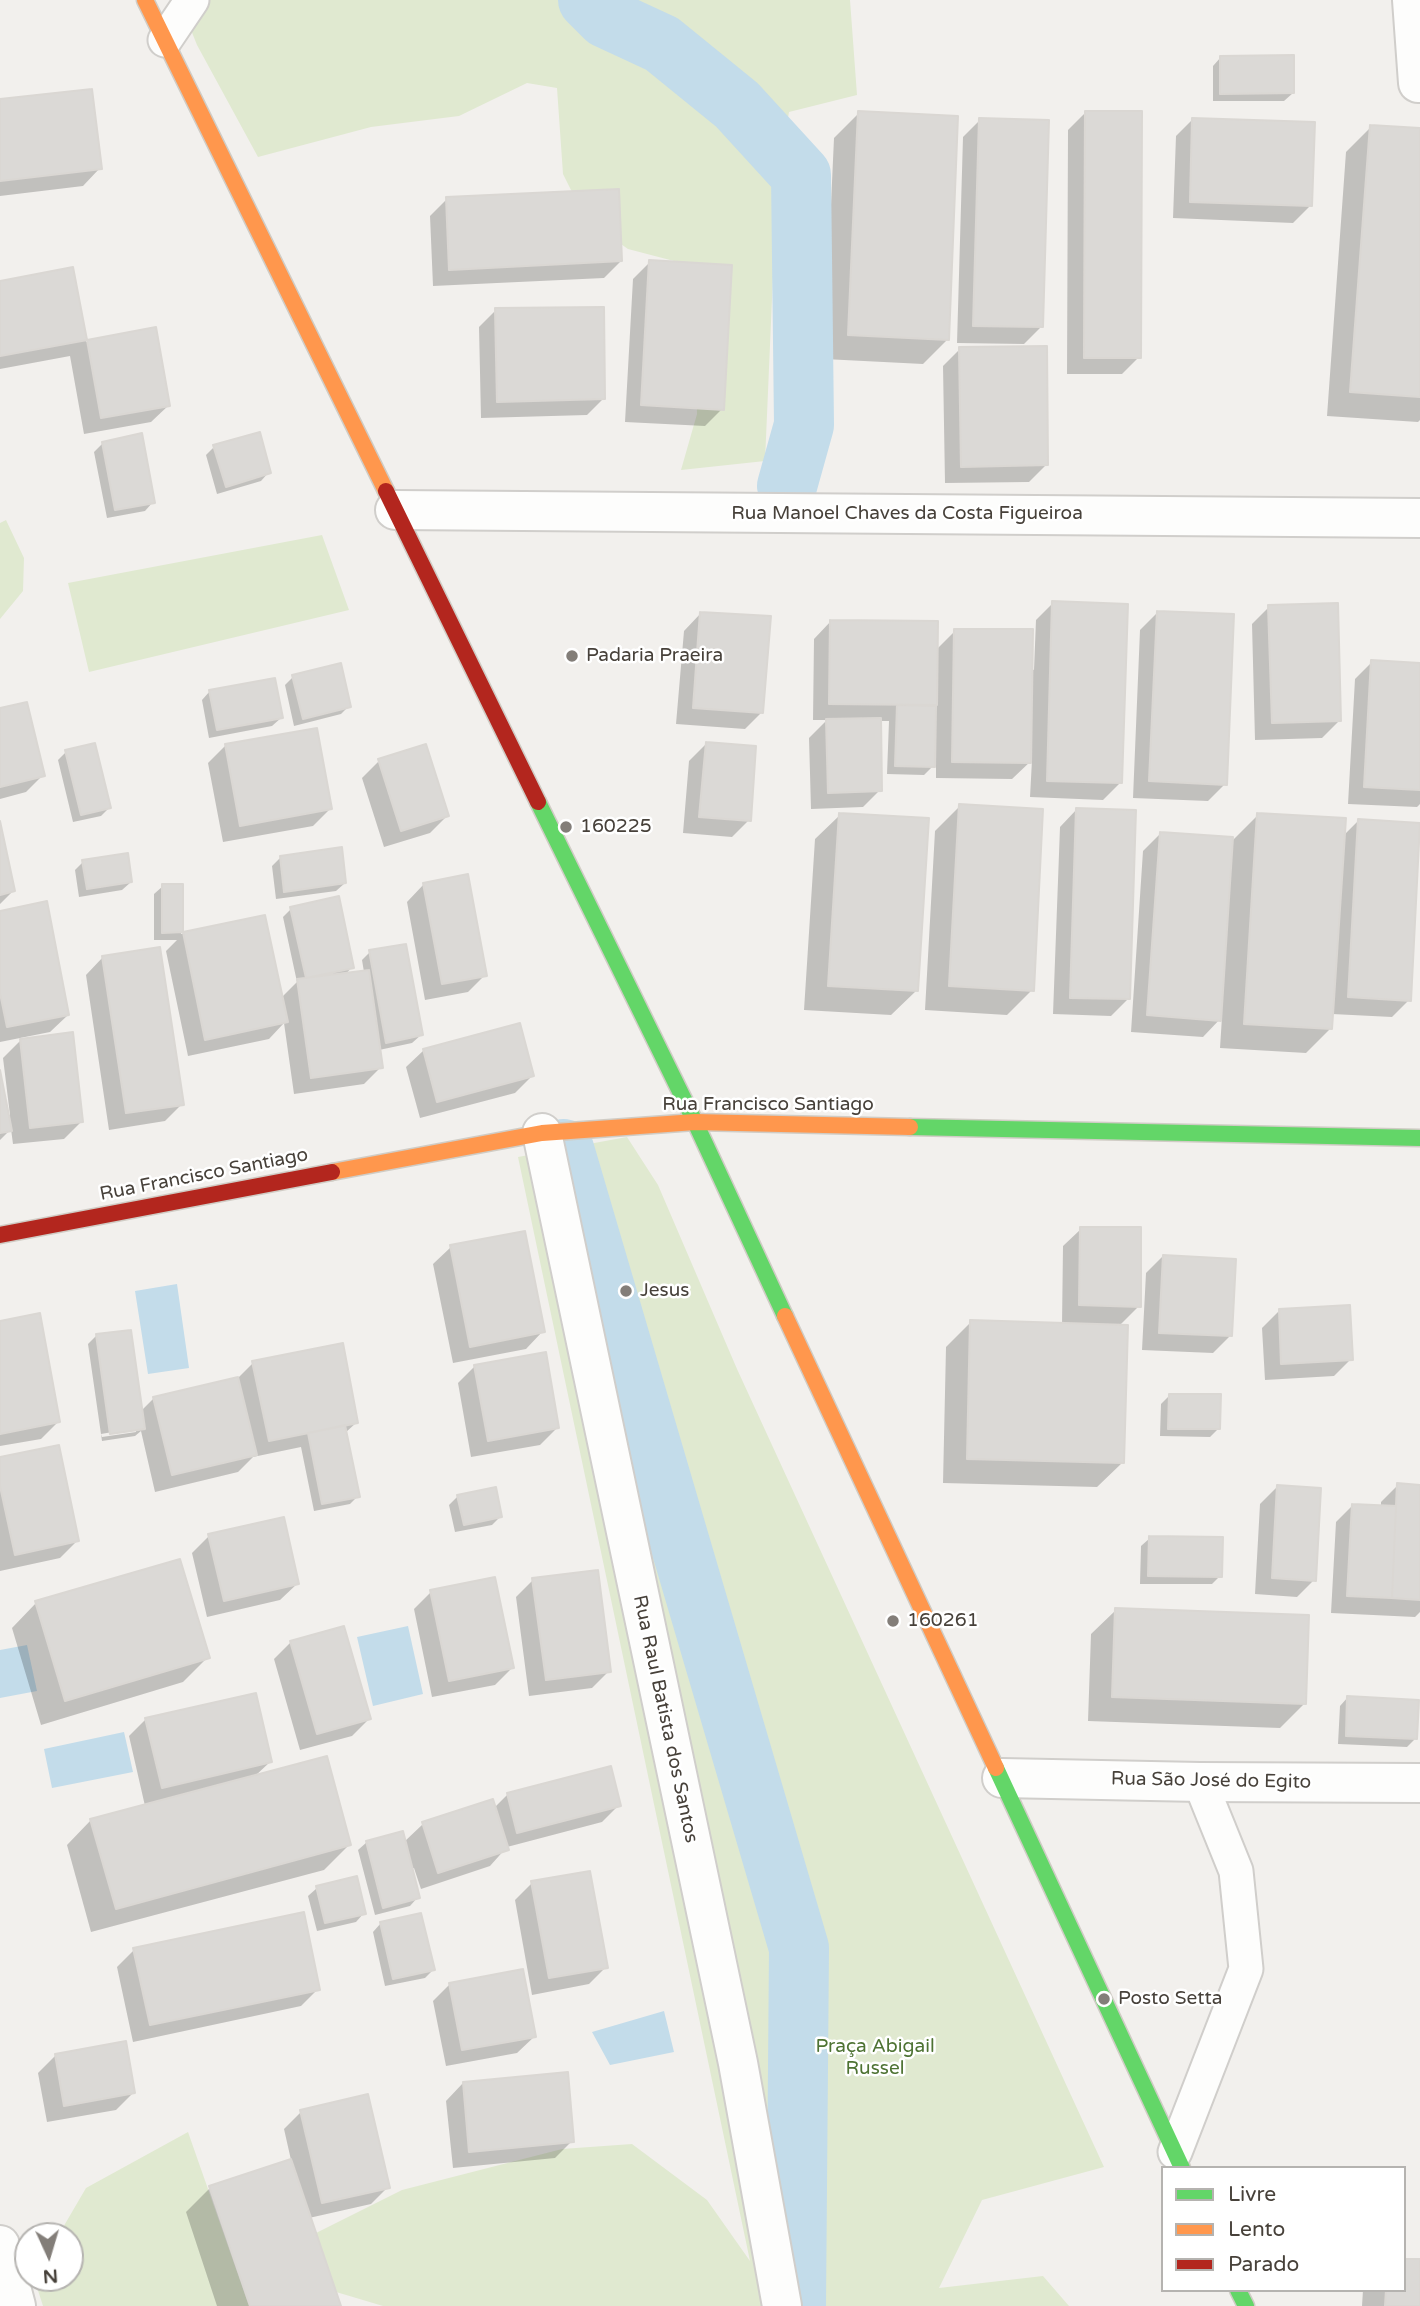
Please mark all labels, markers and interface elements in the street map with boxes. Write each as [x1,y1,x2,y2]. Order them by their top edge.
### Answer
street label: Rua Manoel Chaves da Costa Figueiroa [731,503,1083,525]
place label: Padaria Praeira [586,645,723,667]
marker: Padaria Praeira [564,648,580,664]
place label: 160225 [580,816,652,838]
marker: 160225 [558,819,574,835]
street label: Rua Francisco Santiago [662,1094,874,1116]
street label: Rua Francisco Santiago [98,1144,310,1206]
place label: Jesus [640,1280,689,1302]
marker: Jesus [618,1283,634,1299]
street label: Rua Raul Batista dos Santos [628,1593,702,1845]
place label: 160261 [907,1610,979,1632]
marker: 160261 [885,1613,901,1629]
street label: Rua São José do Egito [1111,1768,1311,1794]
place label: Posto Setta [1118,1988,1222,2010]
marker: Posto Setta [1096,1991,1112,2007]
park label: Praça Abigail Russel [815,2036,935,2080]
legend [1161,2166,1406,2292]
text: Livre [1228,2182,1276,2207]
text: Lento [1228,2217,1285,2242]
north arrow [14,2222,84,2292]
text: Parado [1228,2252,1299,2277]
text: N [42,2264,59,2287]

